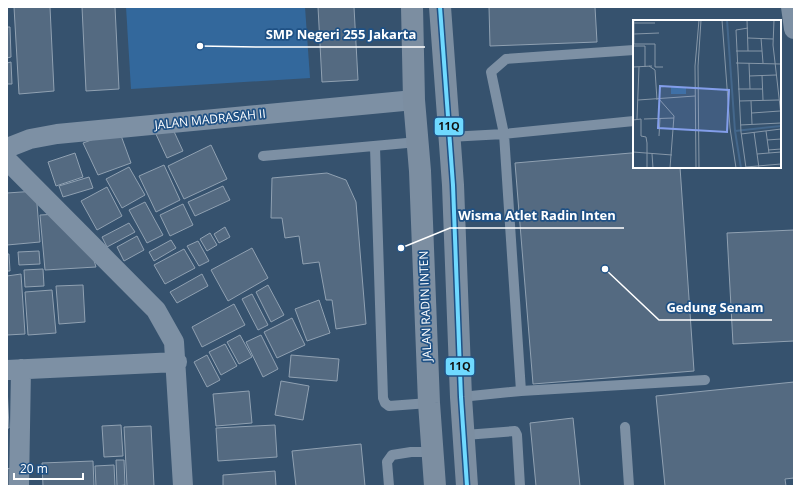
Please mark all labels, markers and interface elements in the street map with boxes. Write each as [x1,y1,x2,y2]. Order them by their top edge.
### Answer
inset map [633,20,781,168]
callout: SMP Negeri 255 Jakarta [258,22,425,47]
text: SMP Negeri 255 Jakarta [266,25,416,43]
street label: JALAN MADRASAH II [153,105,266,133]
line badge: 11Q [434,117,464,136]
text: 11Q [438,118,460,133]
callout: Wisma Atlet Radin Inten [450,203,624,228]
text: Wisma Atlet Radin Inten [458,206,616,224]
street label: JALAN RADIN INTEN [415,250,435,363]
callout: Gedung Senam [659,295,772,320]
text: Gedung Senam [666,298,764,316]
line badge: 11Q [445,357,475,376]
text: 11Q [449,358,471,373]
scale bar [14,455,83,481]
text: 20 m [20,460,48,477]

